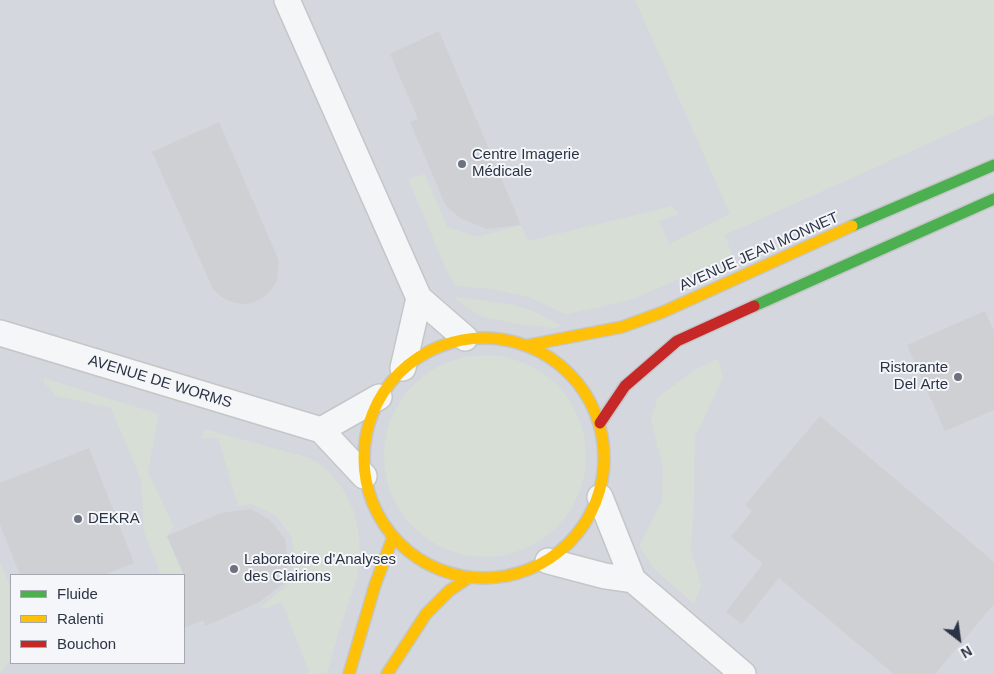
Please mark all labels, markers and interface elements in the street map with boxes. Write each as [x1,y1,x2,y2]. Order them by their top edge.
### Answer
place label: Centre Imagerie Médicale [472,146,580,181]
marker: Centre Imagerie Médicale [456,158,468,170]
street label: AVENUE JEAN MONNET [677,209,841,295]
street label: AVENUE DE WORMS [86,352,234,412]
place label: Ristorante Del Arte [880,359,948,394]
marker: Ristorante Del Arte [952,371,964,383]
place label: DEKRA [88,510,140,528]
marker: DEKRA [72,513,84,525]
place label: Laboratoire d'Analyses des Clairions [244,551,396,586]
marker: Laboratoire d'Analyses des Clairions [228,563,240,575]
legend [10,574,185,664]
text: Fluide [57,585,98,602]
text: Ralenti [57,610,104,627]
north arrow [934,614,984,664]
text: Bouchon [57,635,116,652]
text: N [958,643,975,661]

